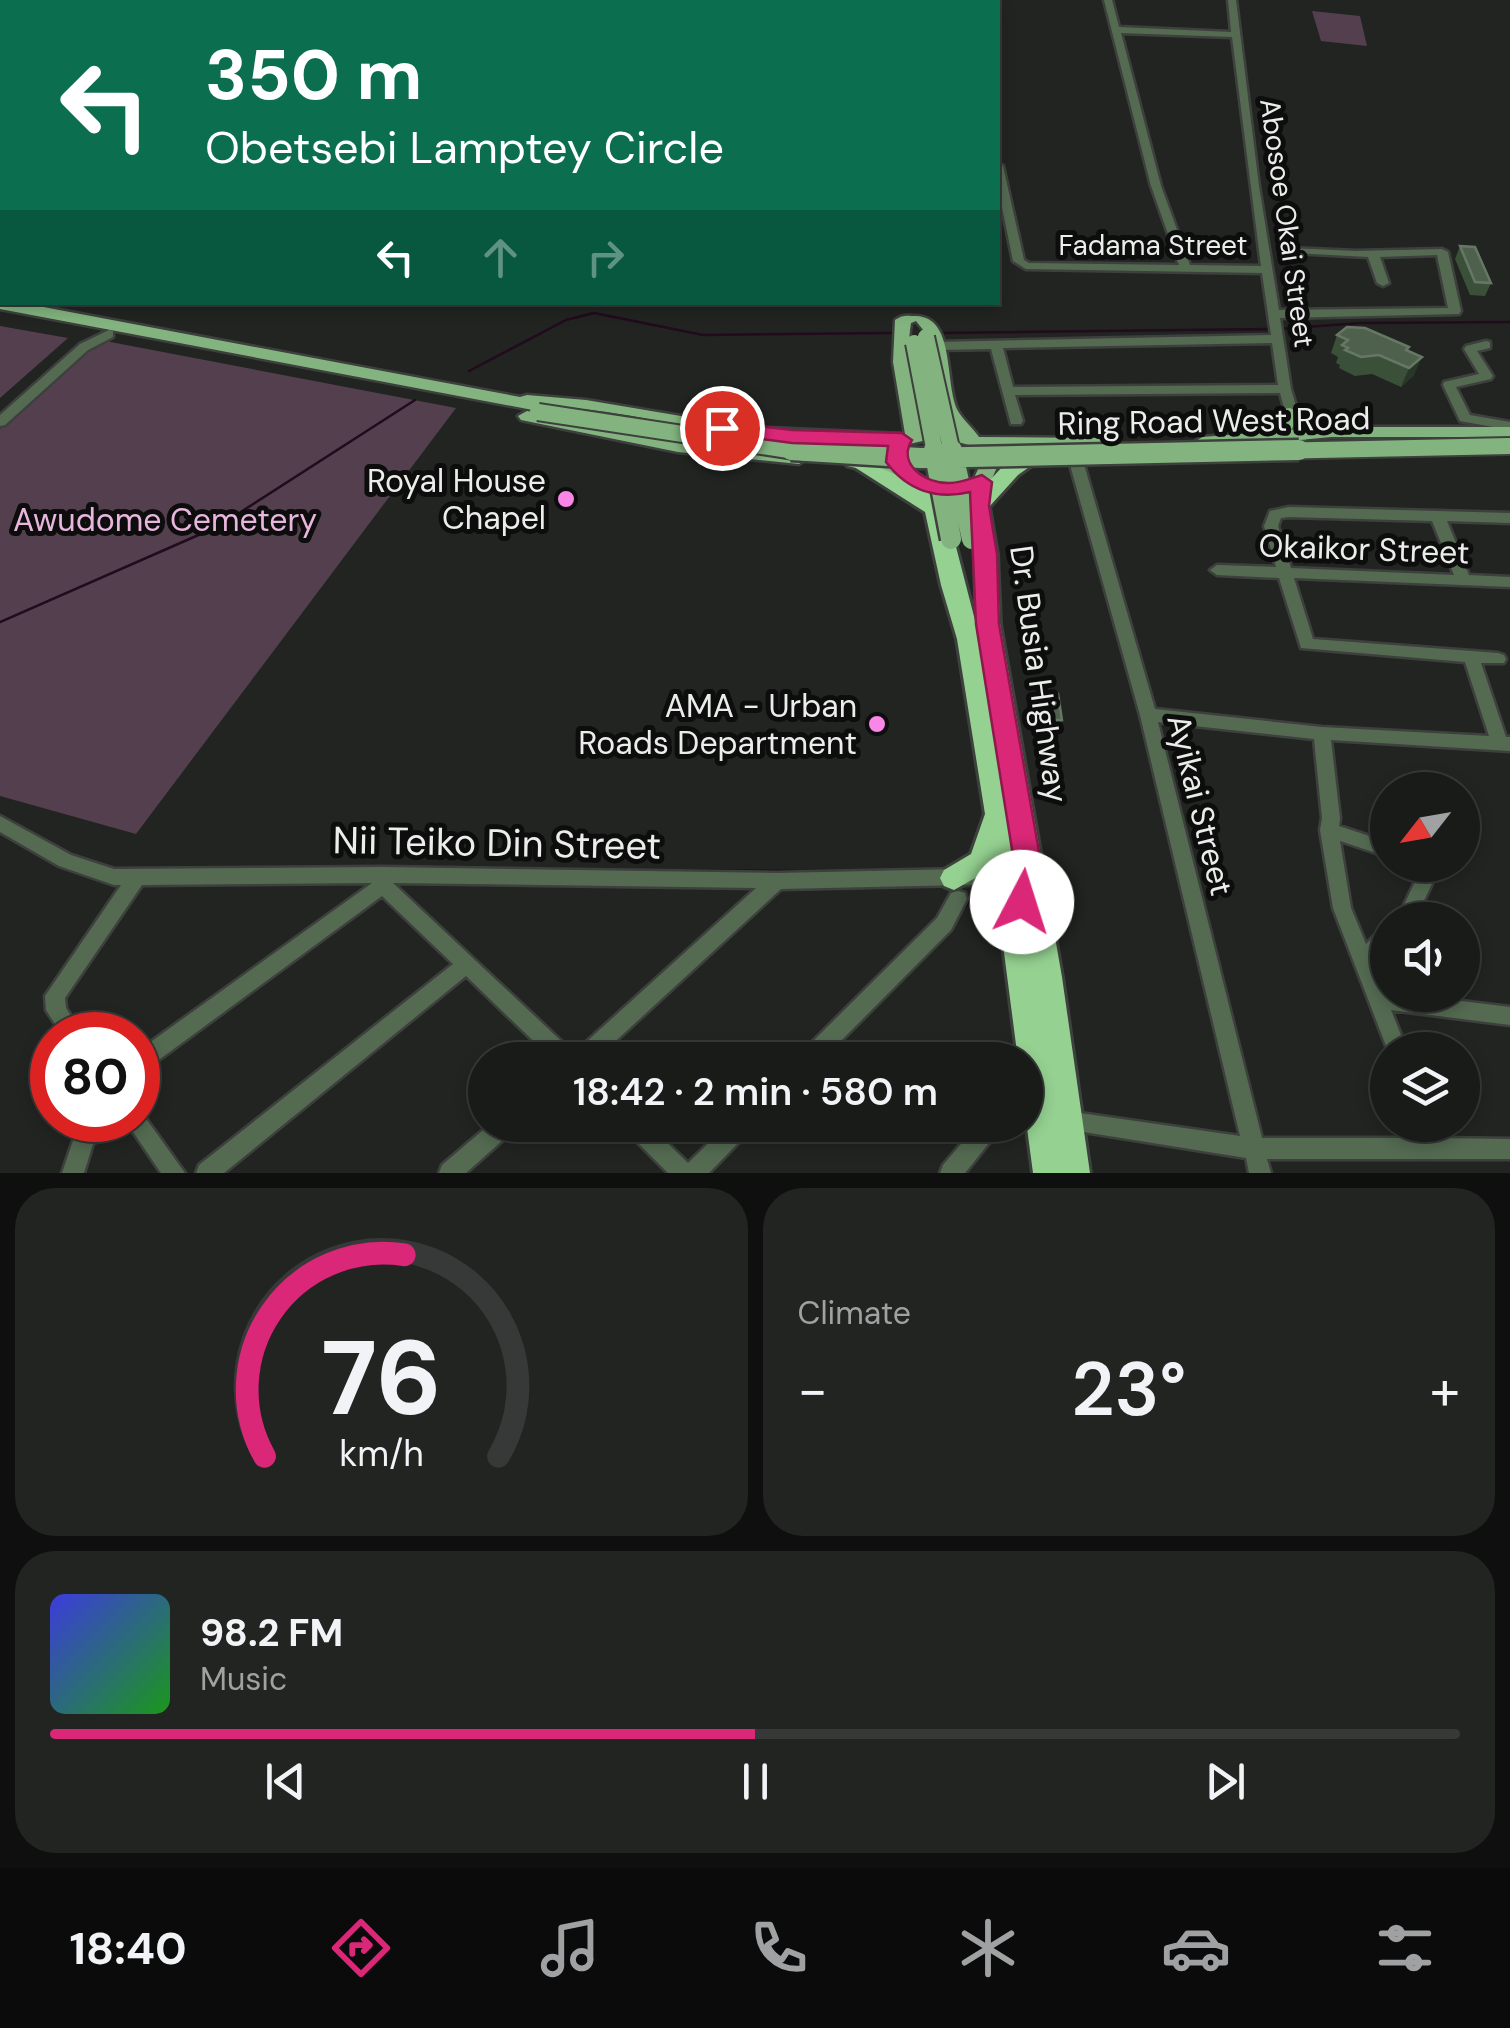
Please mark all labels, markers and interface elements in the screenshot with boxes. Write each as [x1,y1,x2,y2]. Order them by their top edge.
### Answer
text: 350 m [205,30,422,121]
icon: left [40,40,170,170]
street label: Abosoe Okai Street [1251,96,1323,350]
text: Obetsebi Lamptey Circle [205,118,724,177]
street label: Fadama Street [1058,227,1248,264]
icon: left [368,230,423,285]
icon: ahead [473,230,528,285]
icon: right [578,230,633,285]
pin [680,386,765,471]
street label: Ring Road West Road [1057,397,1371,445]
icon: arrive [695,401,750,456]
place label: Royal House Chapel [367,460,546,539]
marker: Royal House Chapel [555,488,577,510]
park label: Awudome Cemetery [13,499,317,541]
street label: Okaikor Street [1258,524,1470,574]
street label: Dr. Busia Highway [1000,543,1078,805]
place label: AMA - Urban Roads Department [578,685,857,764]
street label: Ayikai Street [1157,710,1243,900]
marker: AMA - Urban Roads Department [866,713,888,735]
north arrow [1370,772,1480,882]
map controls [1370,772,1480,1142]
street label: Nii Teiko Din Street [332,815,662,871]
position arrow [970,850,1074,954]
button: sound [1370,902,1480,1012]
speed limit sign: 80 [30,1012,160,1142]
button: layers [1370,1032,1480,1142]
text: 18:42 · 2 min · 580 m [573,1067,938,1117]
text: Climate [798,1292,911,1334]
text: 76 [321,1311,442,1446]
text: 23° [1071,1341,1186,1438]
text: − [798,1354,828,1426]
text: + [1430,1354,1460,1426]
text: km/h [339,1431,423,1477]
text: 98.2 FM [200,1608,343,1658]
text: Music [200,1658,287,1700]
icon: previous [258,1754,313,1809]
icon: pause [728,1754,783,1809]
icon: next [1198,1754,1253,1809]
icon: directions [326,1913,396,1983]
icon: music [535,1913,605,1983]
icon: phone [744,1913,814,1983]
icon: climate [953,1913,1023,1983]
icon: car [1161,1913,1231,1983]
icon: filters [1370,1913,1440,1983]
text: 18:40 [69,1919,187,1978]

